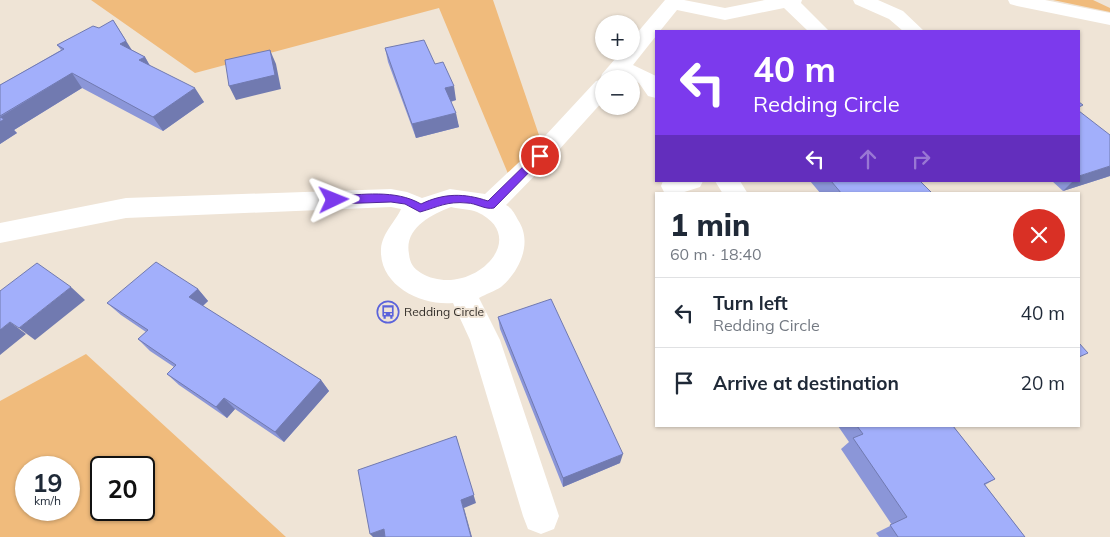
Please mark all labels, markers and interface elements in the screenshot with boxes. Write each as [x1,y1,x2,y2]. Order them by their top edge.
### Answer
map controls [595,15,640,115]
button: + [595,15,640,60]
text: 40 m [753,47,836,91]
icon: left [670,50,735,115]
button: − [595,70,640,115]
text: Redding Circle [753,90,900,118]
pin [519,135,561,177]
icon: arrive [526,142,554,170]
icon: left [801,145,829,173]
icon: ahead [854,145,882,173]
icon: right [907,145,935,173]
position arrow [307,173,359,225]
text: 1 min [670,206,750,244]
button: close [1013,209,1065,261]
text: 60 m · 18:40 [670,244,762,264]
text: Turn left [713,291,788,315]
icon: left [670,299,698,327]
bus stop icon: Redding Circle [376,300,400,324]
text: 40 m [1021,301,1065,325]
place label: Redding Circle [404,304,484,319]
text: Redding Circle [713,315,820,335]
icon: arrive [670,369,698,397]
text: Arrive at destination [713,371,899,395]
text: 20 m [1021,371,1065,395]
speed limit sign: 20 [90,456,155,521]
text: 19 [32,467,63,498]
text: km/h [34,493,61,508]

